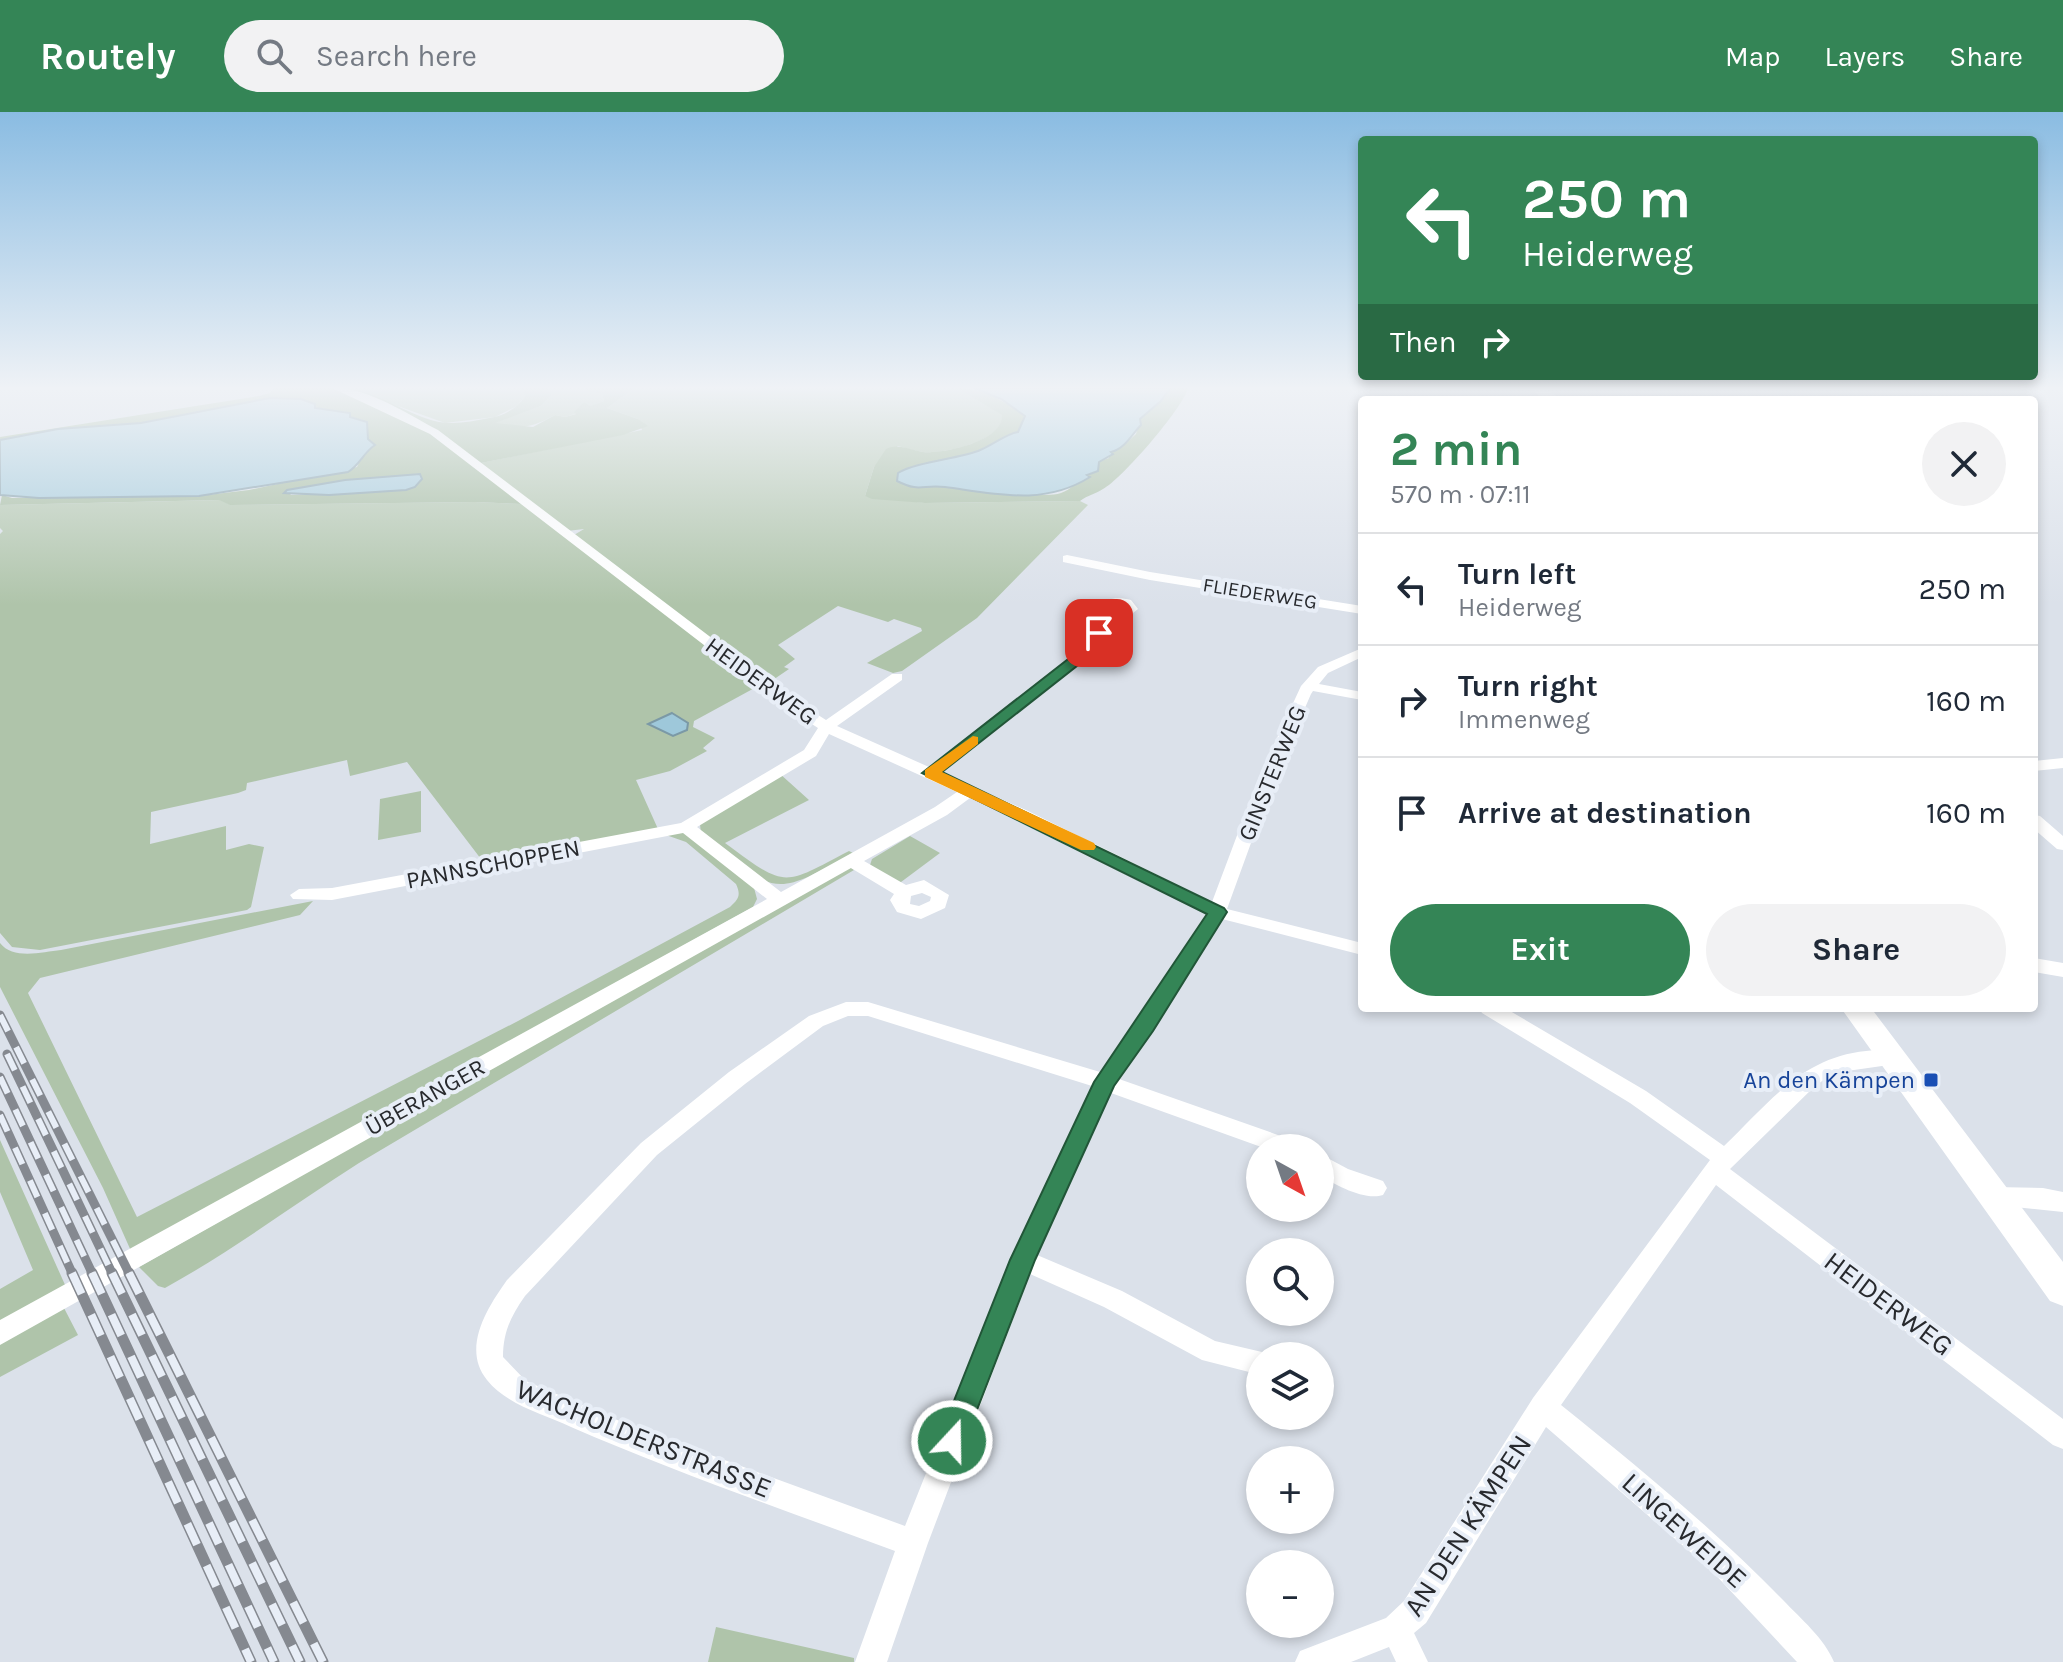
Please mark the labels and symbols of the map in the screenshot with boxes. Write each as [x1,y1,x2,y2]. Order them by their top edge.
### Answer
street label: FLIEDERWEG [1201,573,1319,614]
pin [1065,599,1133,667]
street label: HEIDERWEG [700,631,822,731]
street label: GINSTERWEG [1232,701,1312,845]
street label: PANNSCHOPPEN [404,833,582,895]
street label: ÜBERANGER [360,1053,490,1141]
place label: An den Kämpen [1743,1066,1915,1094]
marker: An den Kämpen [1922,1071,1940,1089]
north arrow [1246,1134,1334,1222]
street label: HEIDERWEG [1818,1244,1960,1362]
street label: WACHOLDERSTRASSE [511,1372,776,1505]
position arrow [910,1399,994,1483]
street label: AN DEN KÄMPEN [1397,1429,1538,1622]
street label: LINGEWEIDE [1615,1466,1754,1595]

